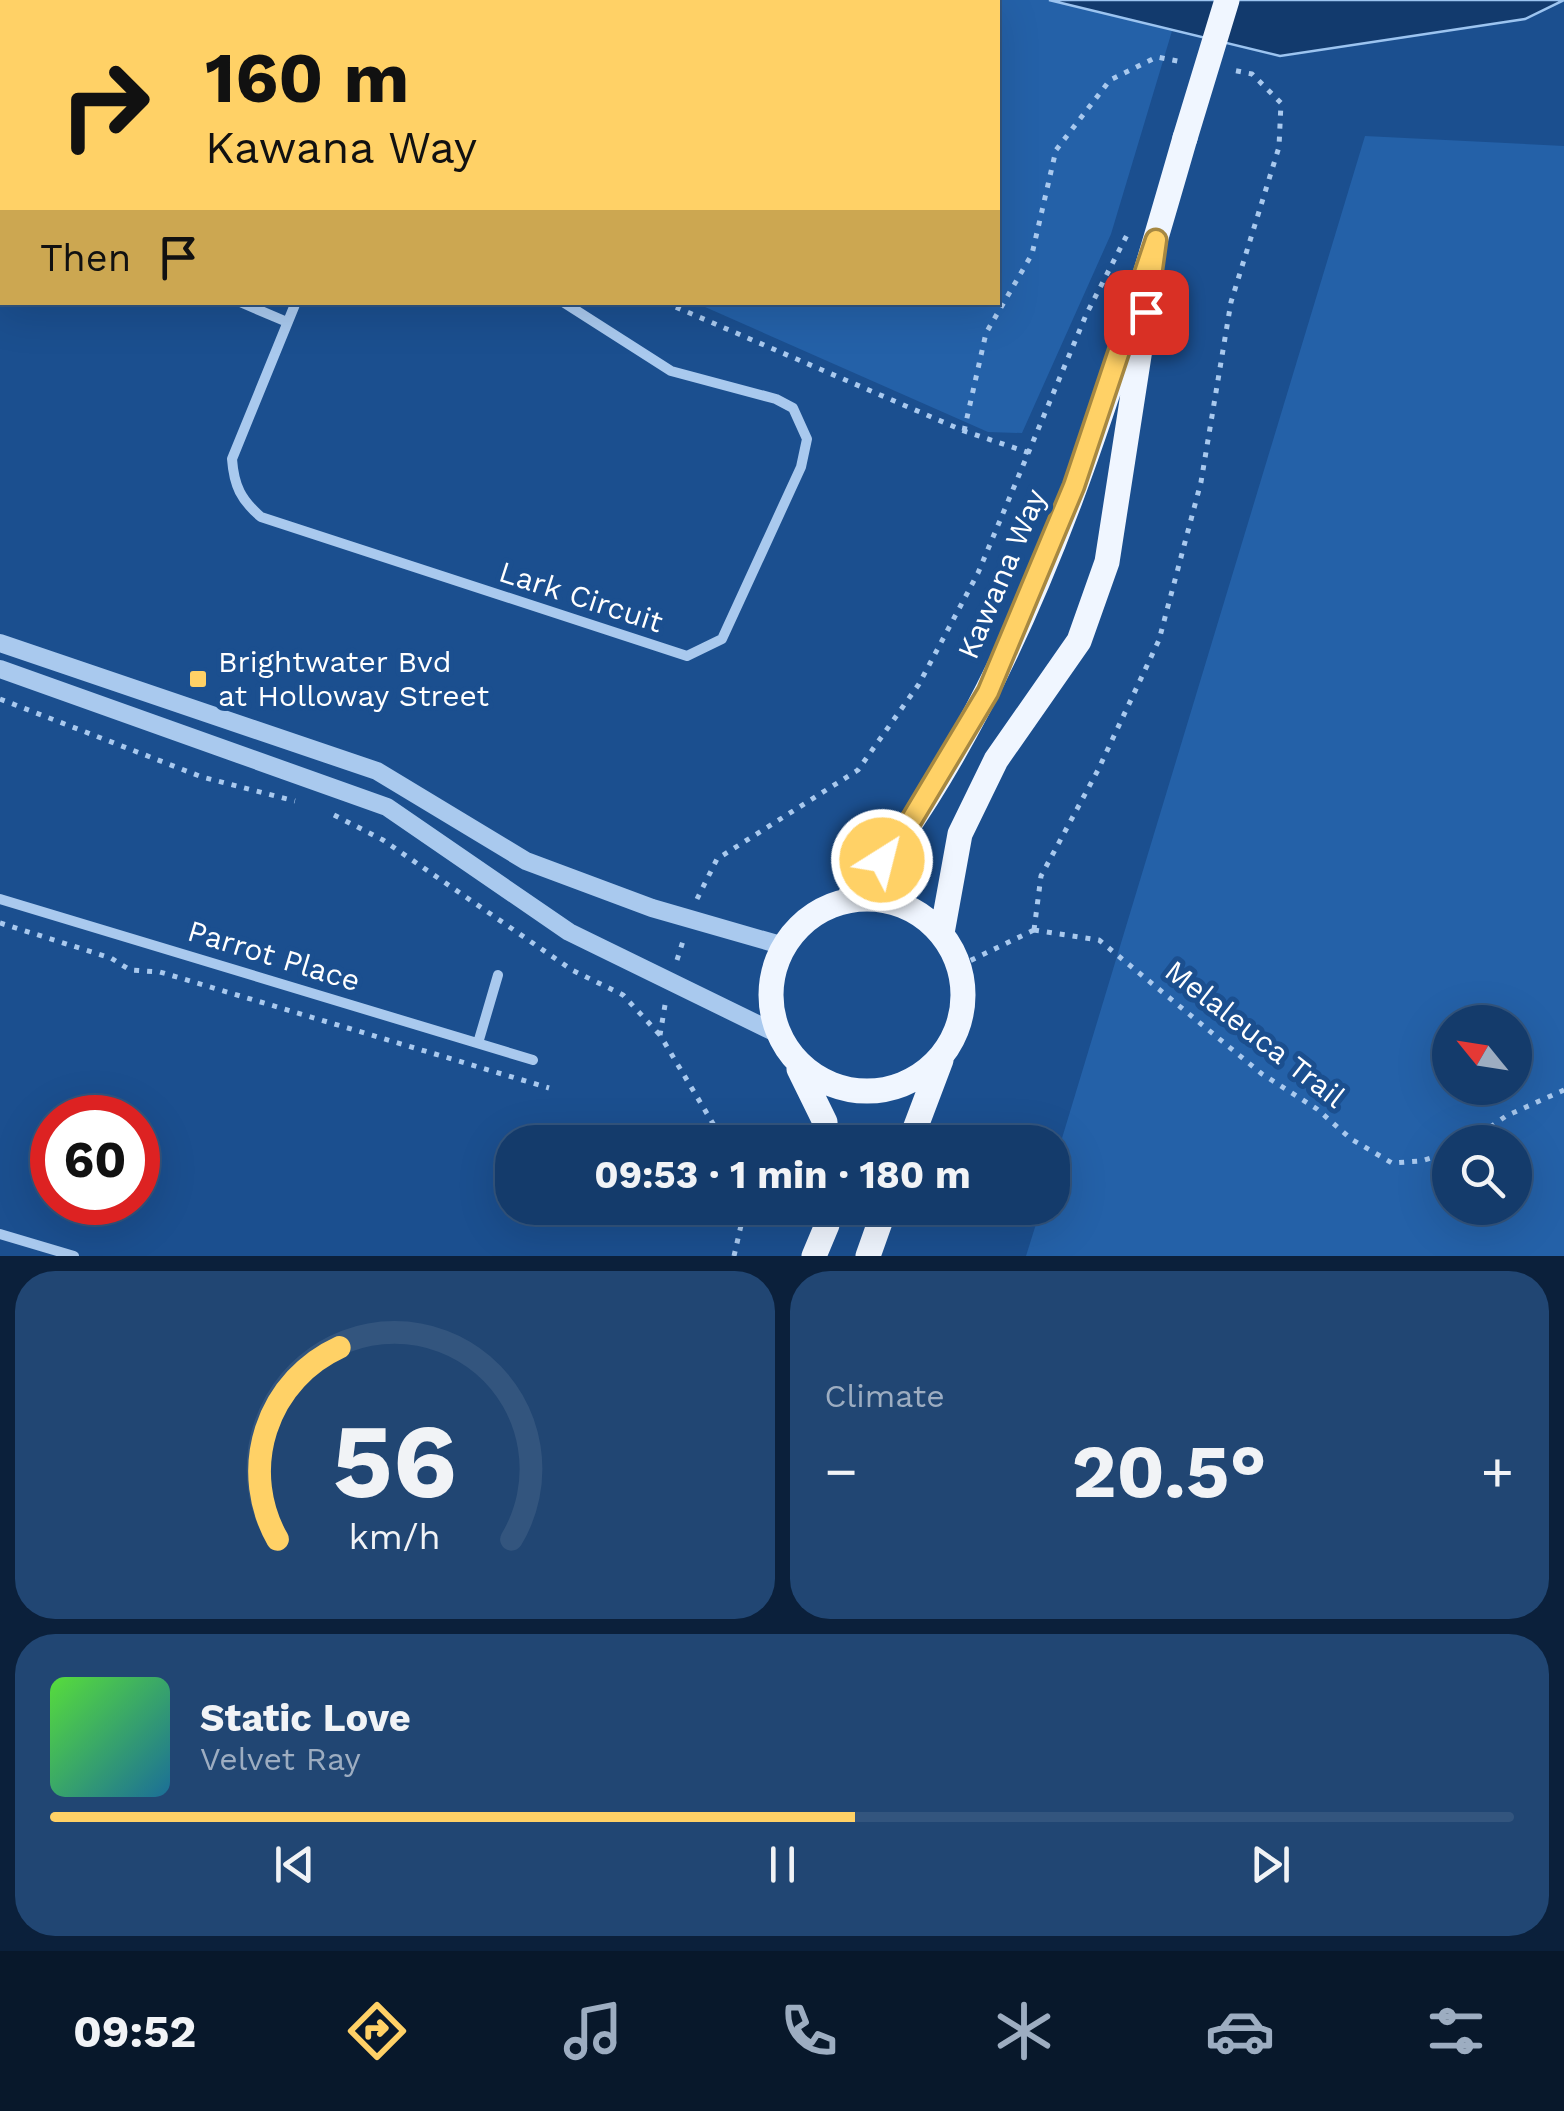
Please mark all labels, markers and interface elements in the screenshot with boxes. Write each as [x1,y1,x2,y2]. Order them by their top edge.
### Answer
text: 160 m [205,37,409,119]
icon: right [40,40,170,170]
text: Kawana Way [205,121,477,174]
icon: arrive [151,230,206,285]
text: Then [40,236,131,280]
pin [1104,270,1189,355]
icon: arrive [1119,285,1174,340]
street label: Kawana Way [950,483,1053,664]
street label: Lark Circuit [495,554,668,640]
place label: Brightwater Bvd at Holloway Street [218,644,489,713]
marker: Brightwater Bvd at Holloway Street [187,668,209,690]
position arrow [830,808,934,912]
street label: Parrot Place [184,913,365,998]
street label: Melaleuca Trail [1158,953,1352,1115]
north arrow [1432,1005,1532,1105]
map controls [1432,1005,1532,1225]
speed limit sign: 60 [30,1095,160,1225]
button: search [1432,1125,1532,1225]
text: 09:53 · 1 min · 180 m [594,1153,971,1197]
text: Climate [825,1377,945,1415]
text: 56 [332,1400,457,1522]
text: 20.5° [1072,1427,1267,1515]
text: − [825,1439,858,1503]
text: + [1481,1439,1514,1503]
text: km/h [349,1516,441,1558]
text: Static Love [200,1696,411,1740]
text: Velvet Ray [200,1740,361,1778]
icon: previous [267,1837,322,1892]
icon: pause [755,1837,810,1892]
icon: next [1243,1837,1298,1892]
icon: directions [342,1996,412,2066]
icon: music [558,1996,628,2066]
icon: phone [774,1996,844,2066]
icon: climate [989,1996,1059,2066]
icon: car [1205,1996,1275,2066]
icon: filters [1421,1996,1491,2066]
text: 09:52 [73,2005,196,2058]

